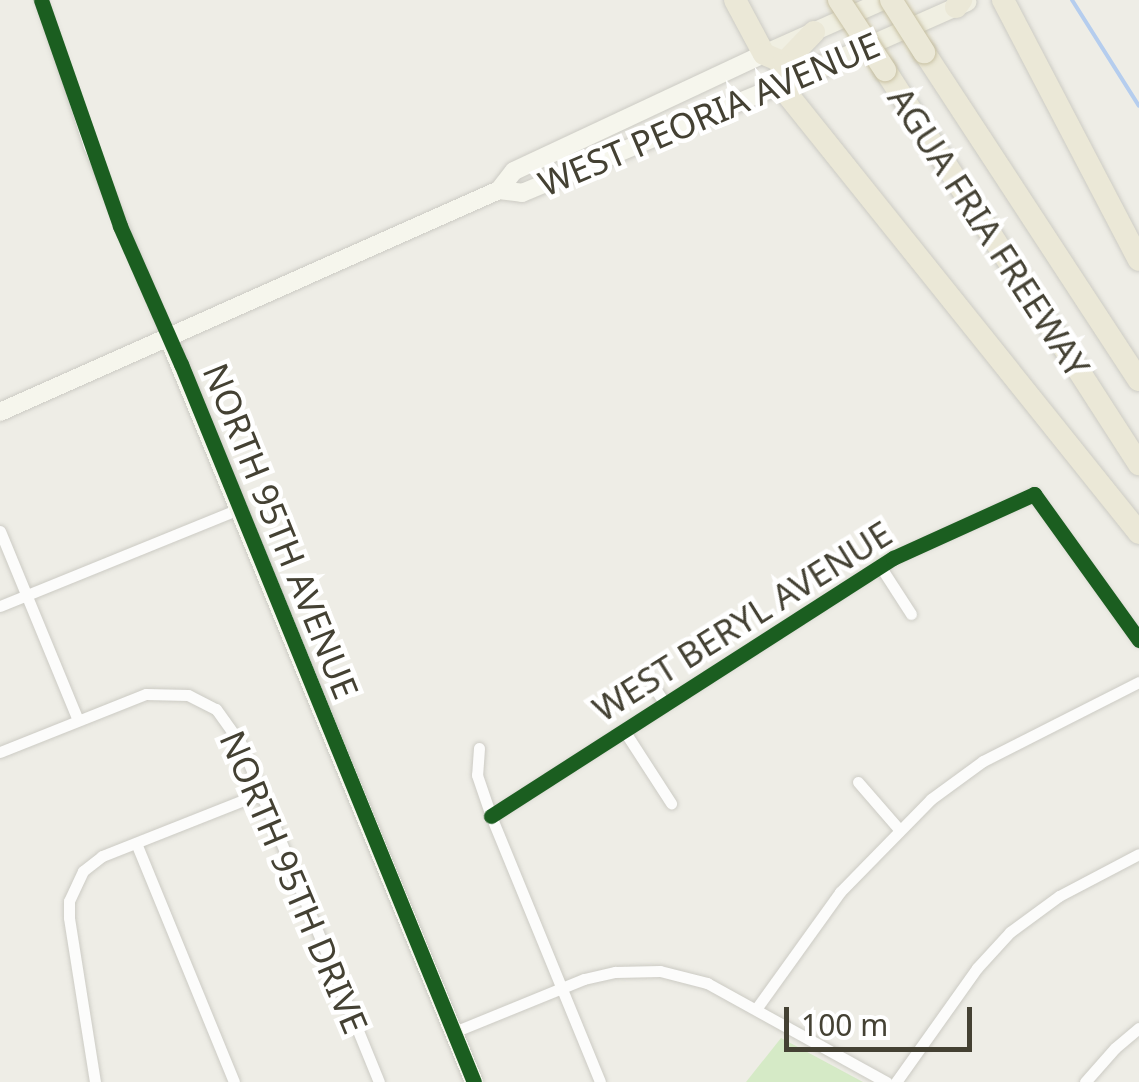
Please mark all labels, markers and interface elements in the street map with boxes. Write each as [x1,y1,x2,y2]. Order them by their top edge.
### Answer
street label: WEST PEORIA AVENUE [532,23,886,205]
street label: AGUA FRIA FREEWAY [880,79,1098,385]
street label: NORTH 95TH AVENUE [195,357,367,705]
street label: WEST BERYL AVENUE [585,512,899,730]
street label: NORTH 95TH DRIVE [211,724,377,1040]
scale bar [789,987,976,1049]
text: 100 m [801,1004,888,1045]

